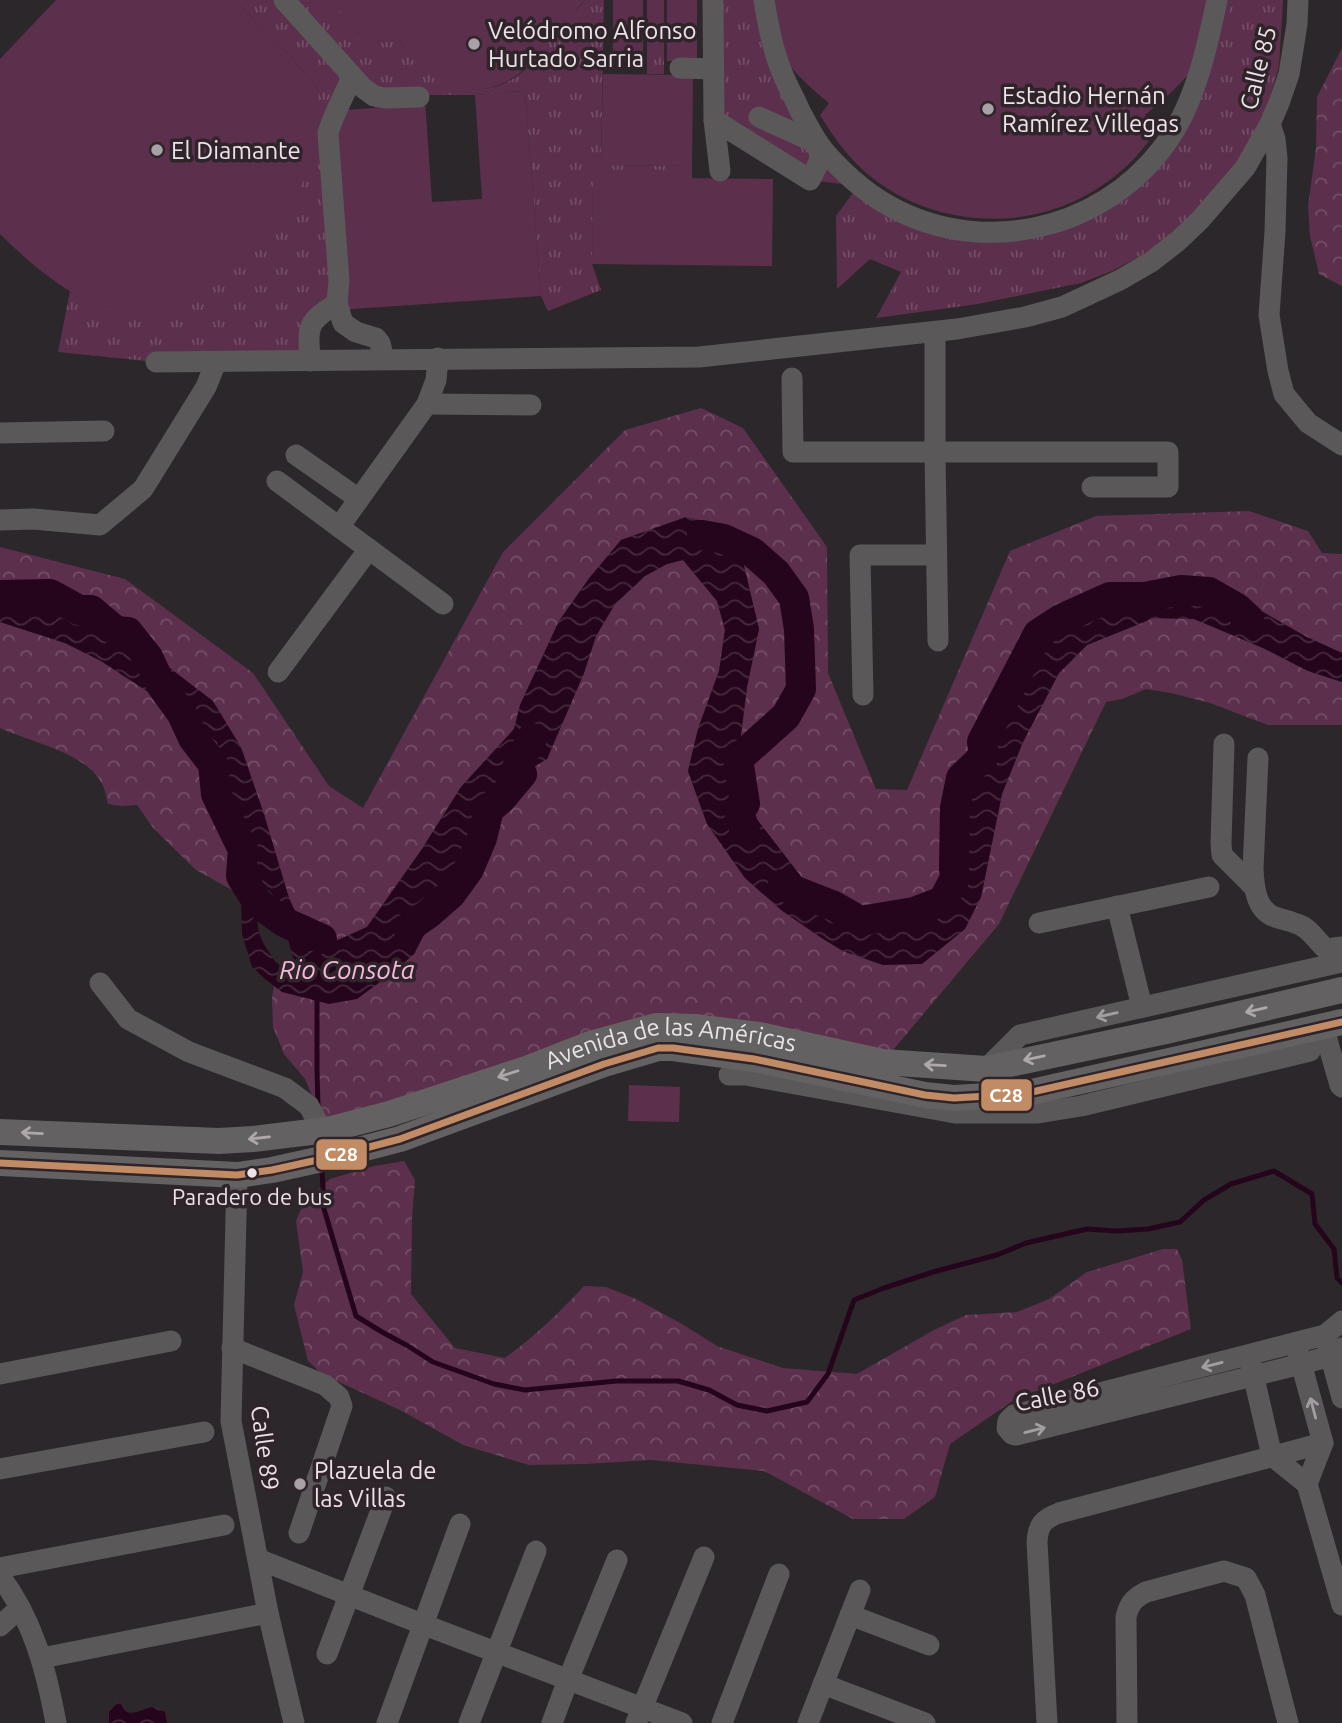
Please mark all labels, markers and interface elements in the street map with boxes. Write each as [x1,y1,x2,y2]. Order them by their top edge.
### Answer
place label: Velódromo Alfonso Hurtado Sarria [488,17,697,72]
street label: Calle 85 [1235,23,1281,113]
marker: Velódromo Alfonso Hurtado Sarria [466,36,482,52]
place label: Estadio Hernán Ramírez Villegas [1002,82,1179,137]
marker: Estadio Hernán Ramírez Villegas [980,101,996,117]
place label: El Diamante [171,137,301,164]
marker: El Diamante [149,142,165,158]
water label: Rio Consota [279,955,415,984]
one-way arrow [1246,1004,1268,1017]
one-way arrow [1096,1009,1119,1022]
street label: Avenida de las Américas [541,1012,799,1074]
one-way arrow [1023,1052,1046,1066]
one-way arrow [924,1058,946,1071]
one-way arrow [497,1069,519,1082]
line badge: C28 [980,1078,1033,1112]
text: C28 [989,1084,1023,1106]
one-way arrow [21,1126,44,1139]
one-way arrow [249,1132,271,1145]
line badge: C28 [315,1138,368,1171]
text: C28 [324,1143,358,1165]
marker: Paradero de bus [245,1166,259,1180]
place label: Paradero de bus [172,1184,332,1209]
one-way arrow [1201,1359,1224,1372]
street label: Calle 86 [1012,1374,1102,1416]
one-way arrow [1306,1397,1319,1419]
street label: Calle 89 [246,1404,284,1492]
one-way arrow [1024,1423,1046,1436]
place label: Plazuela de las Villas [314,1457,436,1512]
marker: Plazuela de las Villas [292,1476,308,1492]

